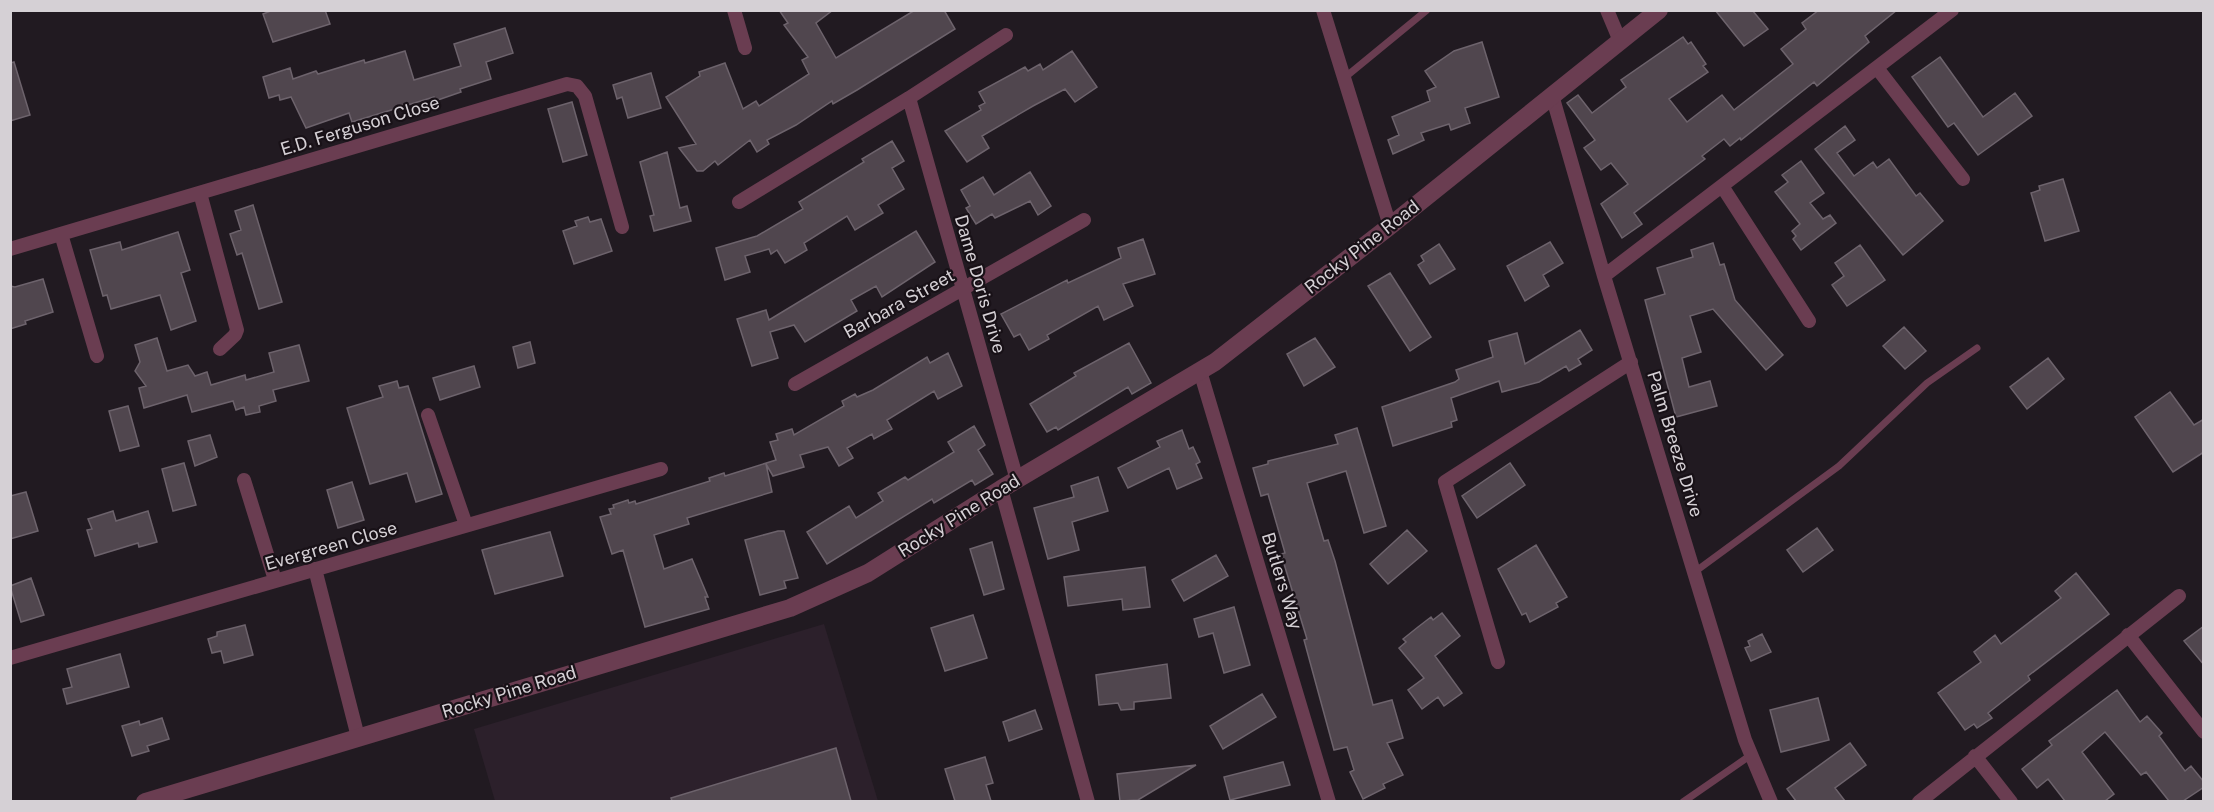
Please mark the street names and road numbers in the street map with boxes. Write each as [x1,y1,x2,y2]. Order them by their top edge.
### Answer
street label: E.D. Ferguson Close [278,91,442,160]
street label: Rocky Pine Road [1300,195,1423,298]
street label: Dame Doris Drive [951,212,1010,356]
street label: Barbara Street [840,264,958,343]
street label: Palm Breeze Drive [1643,368,1708,520]
street label: Rocky Pine Road [894,470,1023,561]
street label: Evergreen Close [262,517,400,574]
street label: Butlers Way [1258,530,1307,632]
street label: Rocky Pine Road [439,661,579,722]

